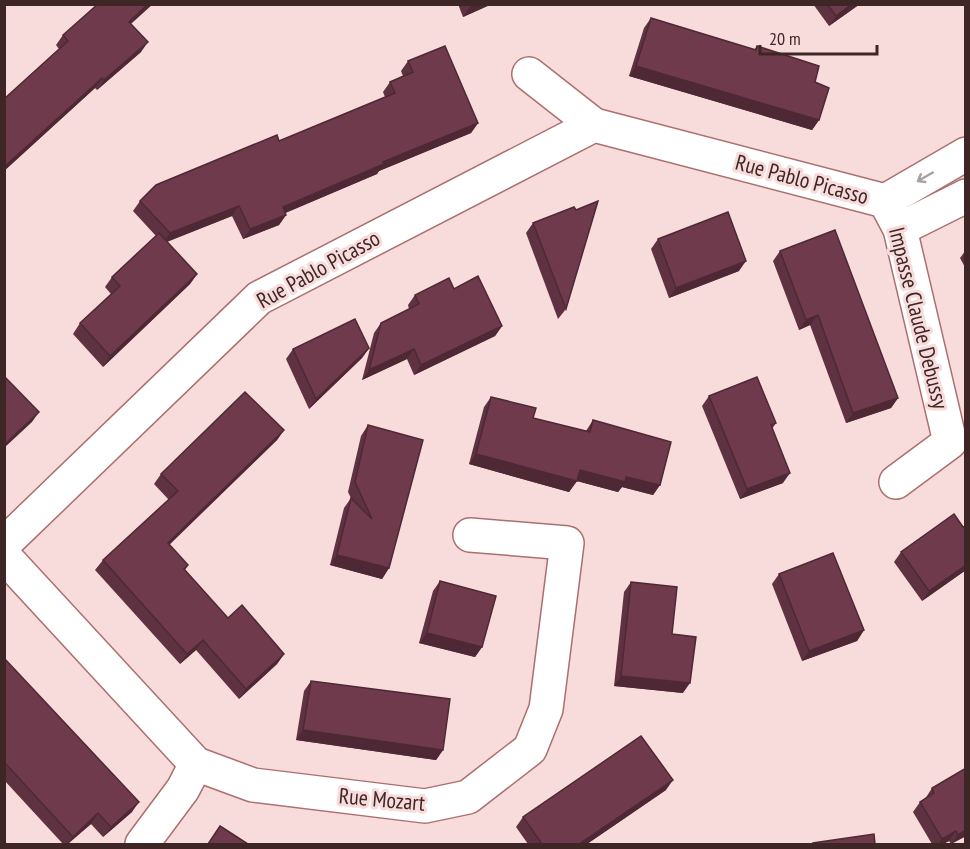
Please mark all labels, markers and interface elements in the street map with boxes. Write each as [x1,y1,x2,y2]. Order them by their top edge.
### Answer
scale bar [760,18,877,56]
text: 20 m [769,27,801,50]
street label: Rue Pablo Picasso [732,148,872,210]
one-way arrow [917,172,934,184]
street label: Rue Pablo Picasso [251,224,385,314]
street label: Impasse Claude Debussy [883,224,955,412]
street label: Rue Mozart [338,781,426,817]

